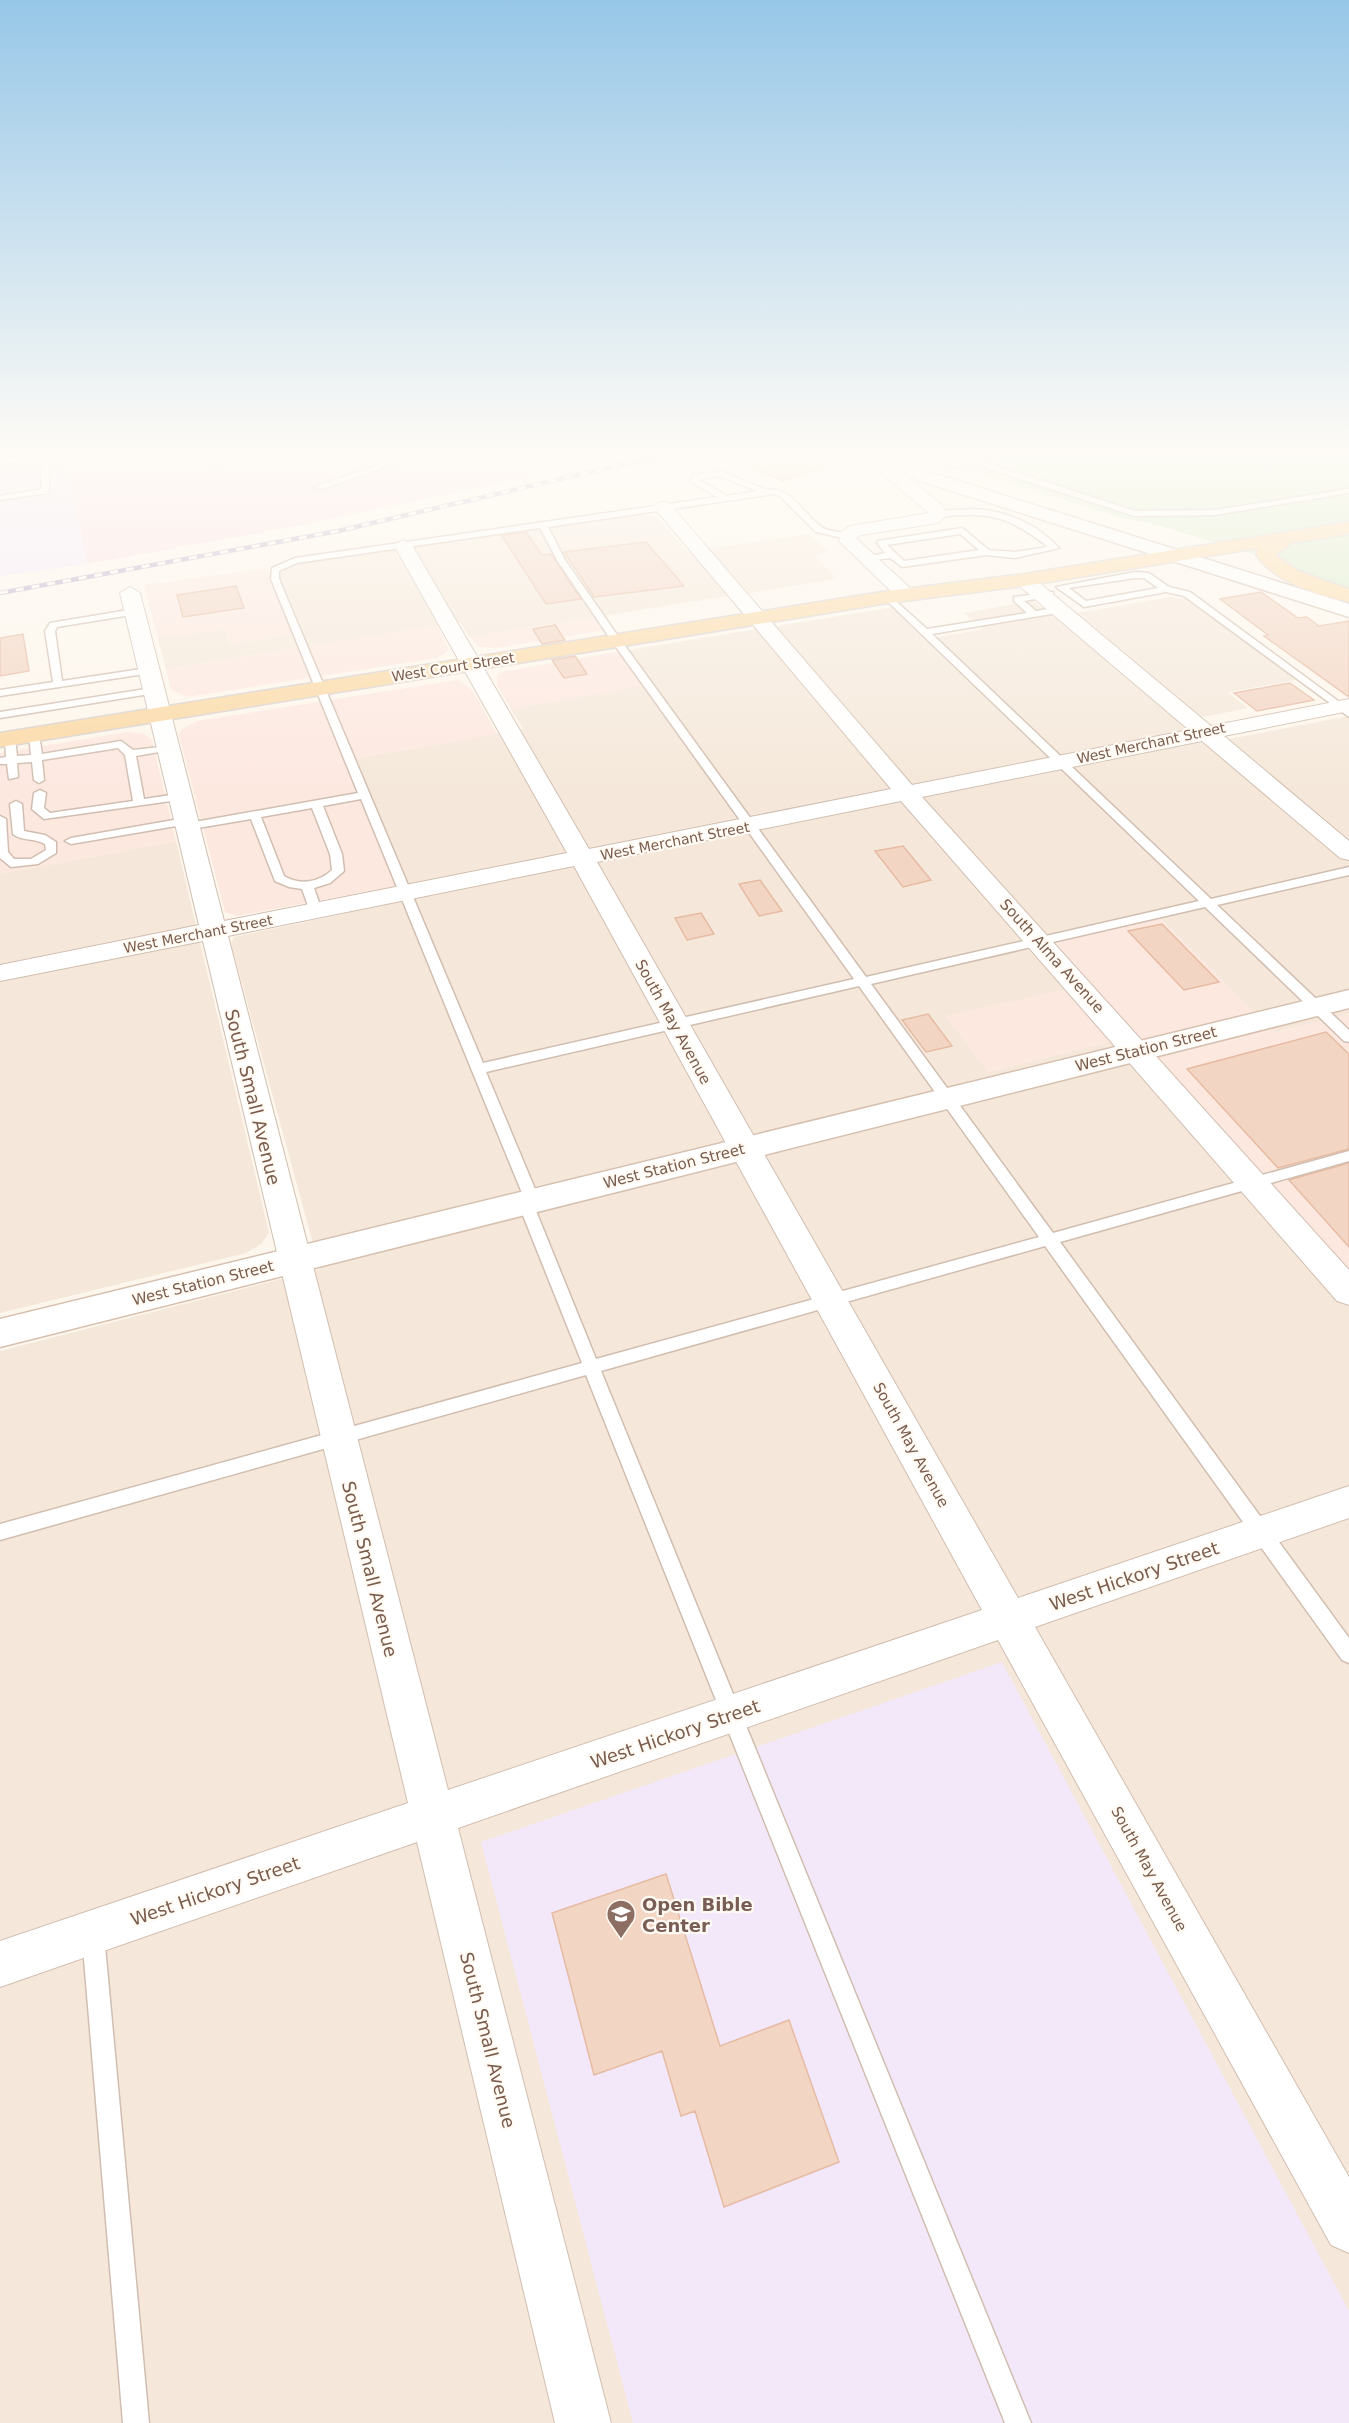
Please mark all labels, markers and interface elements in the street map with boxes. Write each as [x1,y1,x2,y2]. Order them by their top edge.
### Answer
street label: West Court Street [390,649,516,685]
street label: West Merchant Street [1075,719,1227,767]
street label: West Merchant Street [599,819,751,863]
street label: South Alma Avenue [996,895,1108,1017]
street label: West Merchant Street [122,912,274,956]
street label: South May Avenue [631,956,715,1088]
street label: South Small Avenue [221,1007,285,1187]
street label: West Station Street [1073,1023,1219,1075]
street label: West Station Street [601,1140,747,1192]
street label: West Station Street [130,1257,276,1309]
street label: South May Avenue [869,1379,953,1511]
street label: South Small Avenue [338,1479,402,1659]
street label: West Hickory Street [1047,1537,1221,1615]
street label: West Hickory Street [588,1695,762,1773]
street label: South May Avenue [1107,1803,1191,1935]
street label: West Hickory Street [128,1852,302,1930]
place label: Open Bible Center [642,1894,753,1936]
school or university icon: Open Bible Center [605,1898,637,1940]
street label: South Small Avenue [456,1950,520,2130]

